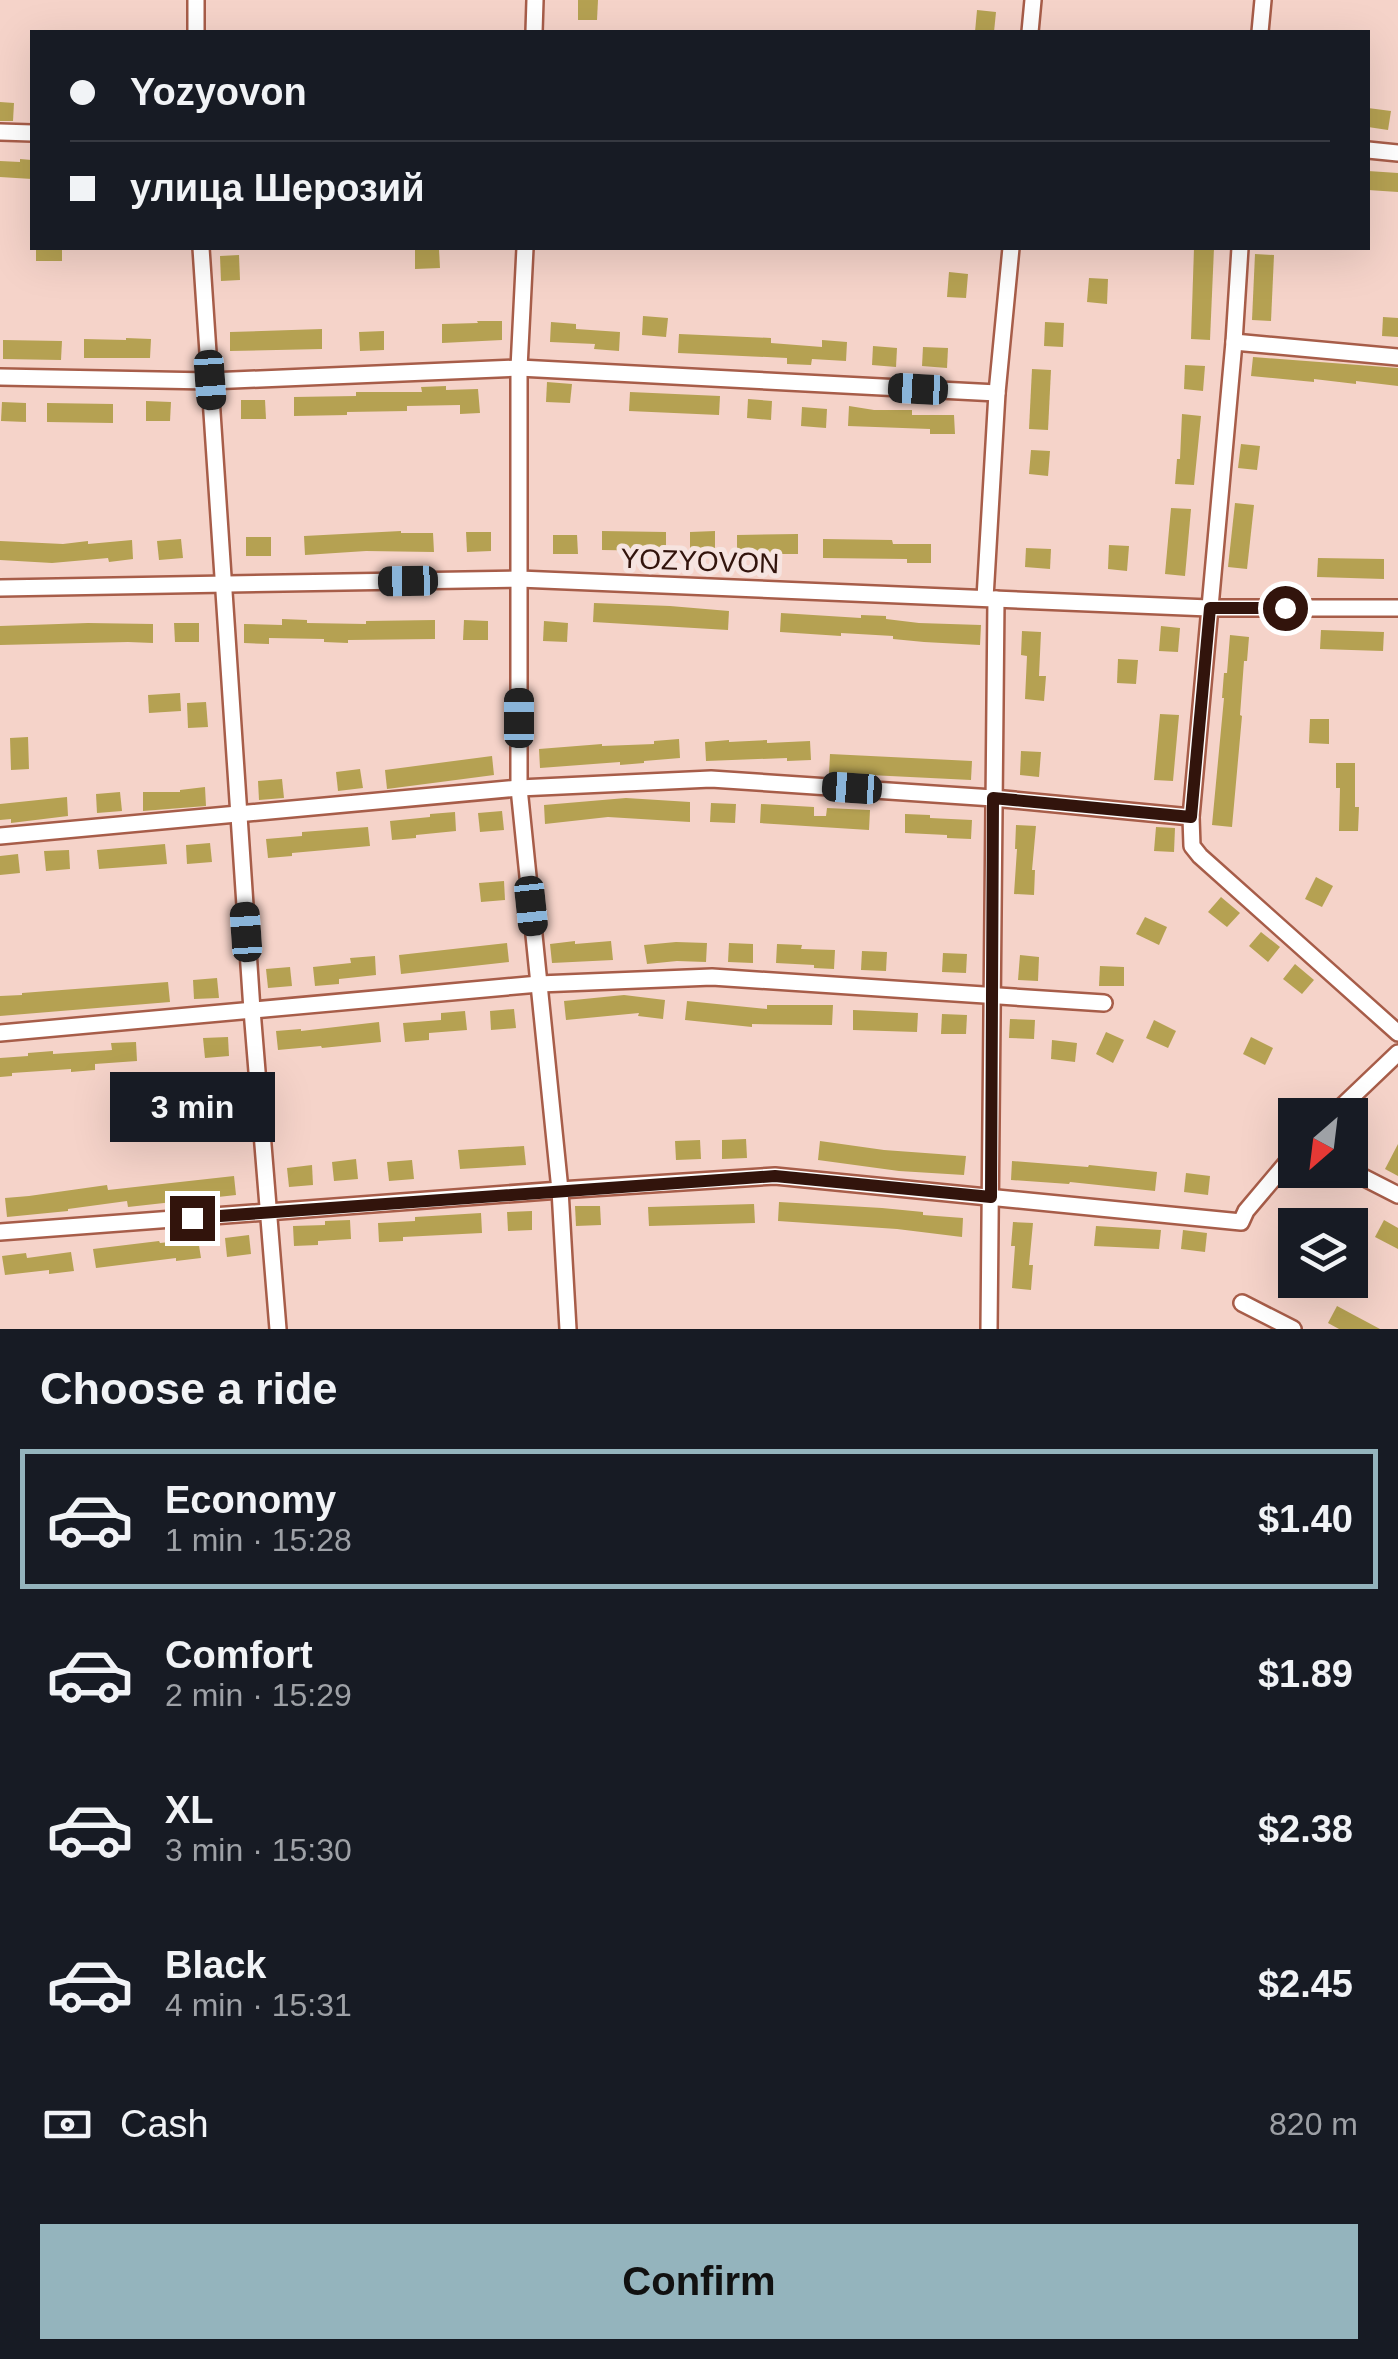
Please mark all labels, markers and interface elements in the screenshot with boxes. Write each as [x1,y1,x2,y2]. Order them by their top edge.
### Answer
text: Yozyovon [130,71,307,113]
text: улица Шерозий [130,167,425,209]
car [193,349,227,411]
car [887,372,949,406]
street label: YOZYOVON [620,543,780,579]
car [378,565,438,597]
route start [1263,586,1308,631]
car [504,688,534,748]
car [821,771,883,805]
car [513,875,549,937]
car [229,901,263,963]
callout: 3 min [110,1073,274,1143]
text: 3 min [151,1089,234,1125]
north arrow [1278,1098,1368,1188]
map controls [1278,1098,1368,1298]
route end [170,1196,215,1241]
button: layers [1278,1208,1368,1298]
text: Choose a ride [40,1363,338,1414]
icon: car [45,1474,135,1564]
text: Economy [165,1479,336,1521]
text: $1.40 [1258,1498,1353,1540]
text: 1 min · 15:28 [165,1522,352,1558]
icon: car [45,1629,135,1719]
text: Comfort [165,1634,313,1676]
text: $1.89 [1258,1653,1353,1695]
text: 2 min · 15:29 [165,1677,352,1713]
icon: car [45,1784,135,1874]
text: XL [165,1789,214,1831]
text: $2.38 [1258,1808,1353,1850]
text: 3 min · 15:30 [165,1832,352,1868]
icon: car [45,1939,135,2029]
text: Black [165,1944,266,1986]
text: $2.45 [1258,1963,1353,2005]
text: 4 min · 15:31 [165,1987,352,2023]
icon: cash [40,2097,95,2152]
text: Cash [120,2103,209,2145]
text: 820 m [1269,2106,1358,2142]
button: Confirm [40,2224,1358,2339]

